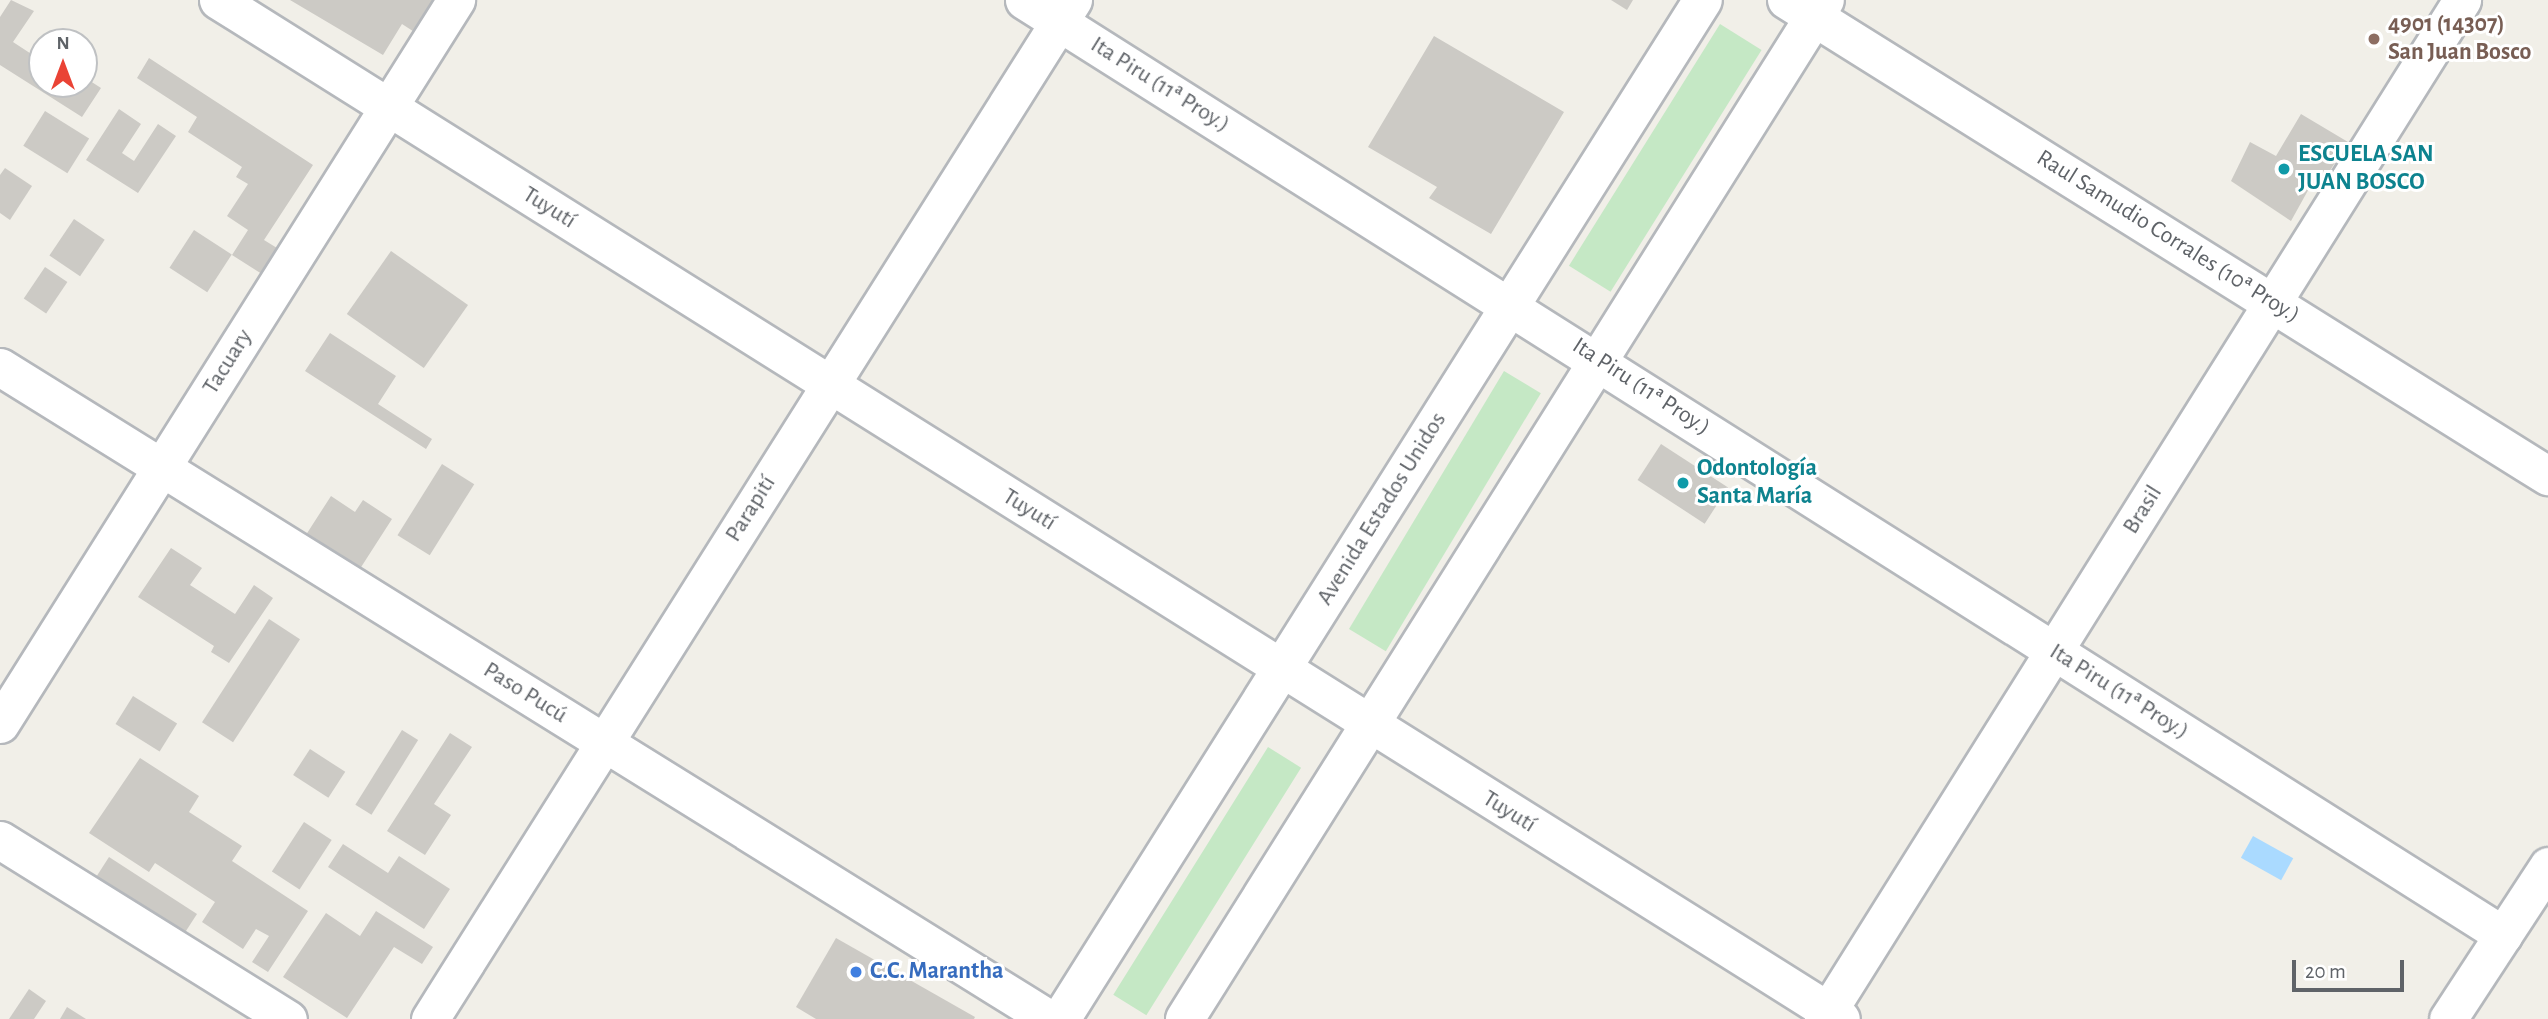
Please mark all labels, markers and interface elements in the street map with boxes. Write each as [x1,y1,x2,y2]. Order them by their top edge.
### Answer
place label: 4901 (14307) San Juan Bosco [2388,11,2531,67]
north arrow [28,28,98,98]
street label: Ita Piru (11ª Proy.) [1085,31,1235,139]
marker: 4901 (14307) San Juan Bosco [2366,31,2382,47]
text: N [56,34,70,53]
place label: ESCUELA SAN JUAN BOSCO [2298,141,2434,197]
street label: Raul Samudio Corrales (10ª Proy.) [2031,144,2305,330]
marker: ESCUELA SAN JUAN BOSCO [2276,161,2292,177]
street label: Tuyutí [517,180,581,236]
street label: Tacuary [197,324,259,400]
street label: Ita Piru (11ª Proy.) [1567,332,1715,442]
street label: Avenida Estados Unidos [1311,407,1453,611]
place label: Odontología Santa María [1697,455,1817,511]
street label: Parapití [720,471,782,547]
marker: Odontología Santa María [1675,475,1691,491]
street label: Brasil [2117,480,2169,540]
street label: Tuyutí [997,482,1061,538]
street label: Ita Piru (11ª Proy.) [2044,638,2194,746]
street label: Paso Pucú [478,656,572,730]
street label: Tuyutí [1477,784,1541,840]
scale bar [2296,946,2408,990]
place label: C.C. Marantha [870,958,1003,986]
text: 20 m [2305,961,2346,982]
marker: C.C. Marantha [848,964,864,980]

